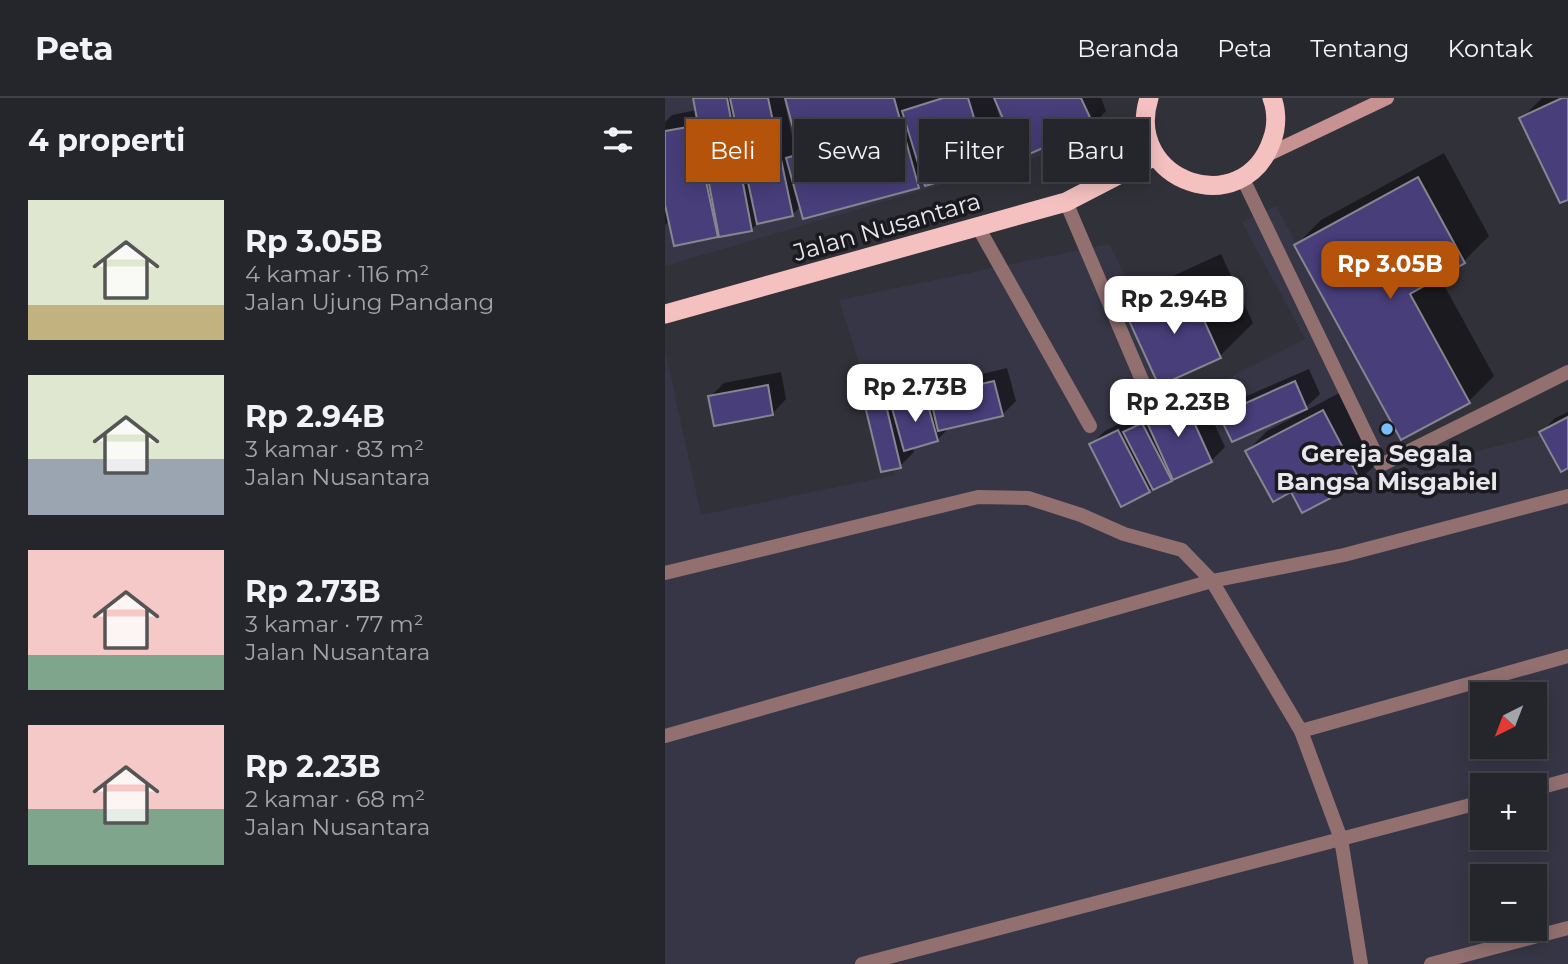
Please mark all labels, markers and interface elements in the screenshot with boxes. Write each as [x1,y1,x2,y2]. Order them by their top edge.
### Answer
text: Peta [35,28,114,68]
text: Beranda [1077,34,1179,63]
text: Peta [1217,34,1272,63]
text: Tentang [1310,34,1409,63]
text: Kontak [1447,34,1533,63]
chip: Beli [686,119,780,182]
chip: Sewa [794,119,905,182]
chip: Filter [919,119,1029,182]
chip: Baru [1043,119,1149,182]
icon: filters [599,121,637,159]
text: 4 properti [28,122,185,159]
street label: Jalan Nusantara [789,186,984,267]
text: Rp 3.05B [245,223,383,260]
icon: home [84,228,168,312]
pin: Rp 3.05B [1318,242,1462,301]
text: Rp 3.05B [1337,250,1443,278]
text: 4 kamar · 116 m² [245,260,429,288]
pin: Rp 2.94B [1102,276,1246,336]
text: Rp 2.94B [1120,285,1228,313]
text: Jalan Ujung Pandang [245,288,494,316]
pin: Rp 2.73B [843,364,987,424]
text: Rp 2.73B [863,373,967,401]
pin: Rp 2.23B [1106,380,1250,439]
text: Rp 2.23B [1126,388,1230,416]
text: Rp 2.94B [245,398,385,435]
icon: home [84,403,168,487]
marker: Gereja Segala Bangsa Misgabiel [1379,421,1395,437]
text: 3 kamar · 83 m² [245,435,424,463]
place label: Gereja Segala Bangsa Misgabiel [1276,439,1498,496]
text: Jalan Nusantara [245,463,430,491]
text: Rp 2.73B [245,573,381,610]
icon: home [84,578,168,662]
text: 3 kamar · 77 m² [245,610,424,638]
text: Jalan Nusantara [245,638,430,666]
north arrow [1470,682,1547,760]
map controls [1470,682,1547,941]
text: Rp 2.23B [245,748,381,785]
icon: home [84,753,168,837]
button: + [1470,773,1547,850]
text: 2 kamar · 68 m² [245,785,425,813]
text: Jalan Nusantara [245,813,430,841]
button: − [1470,864,1547,941]

